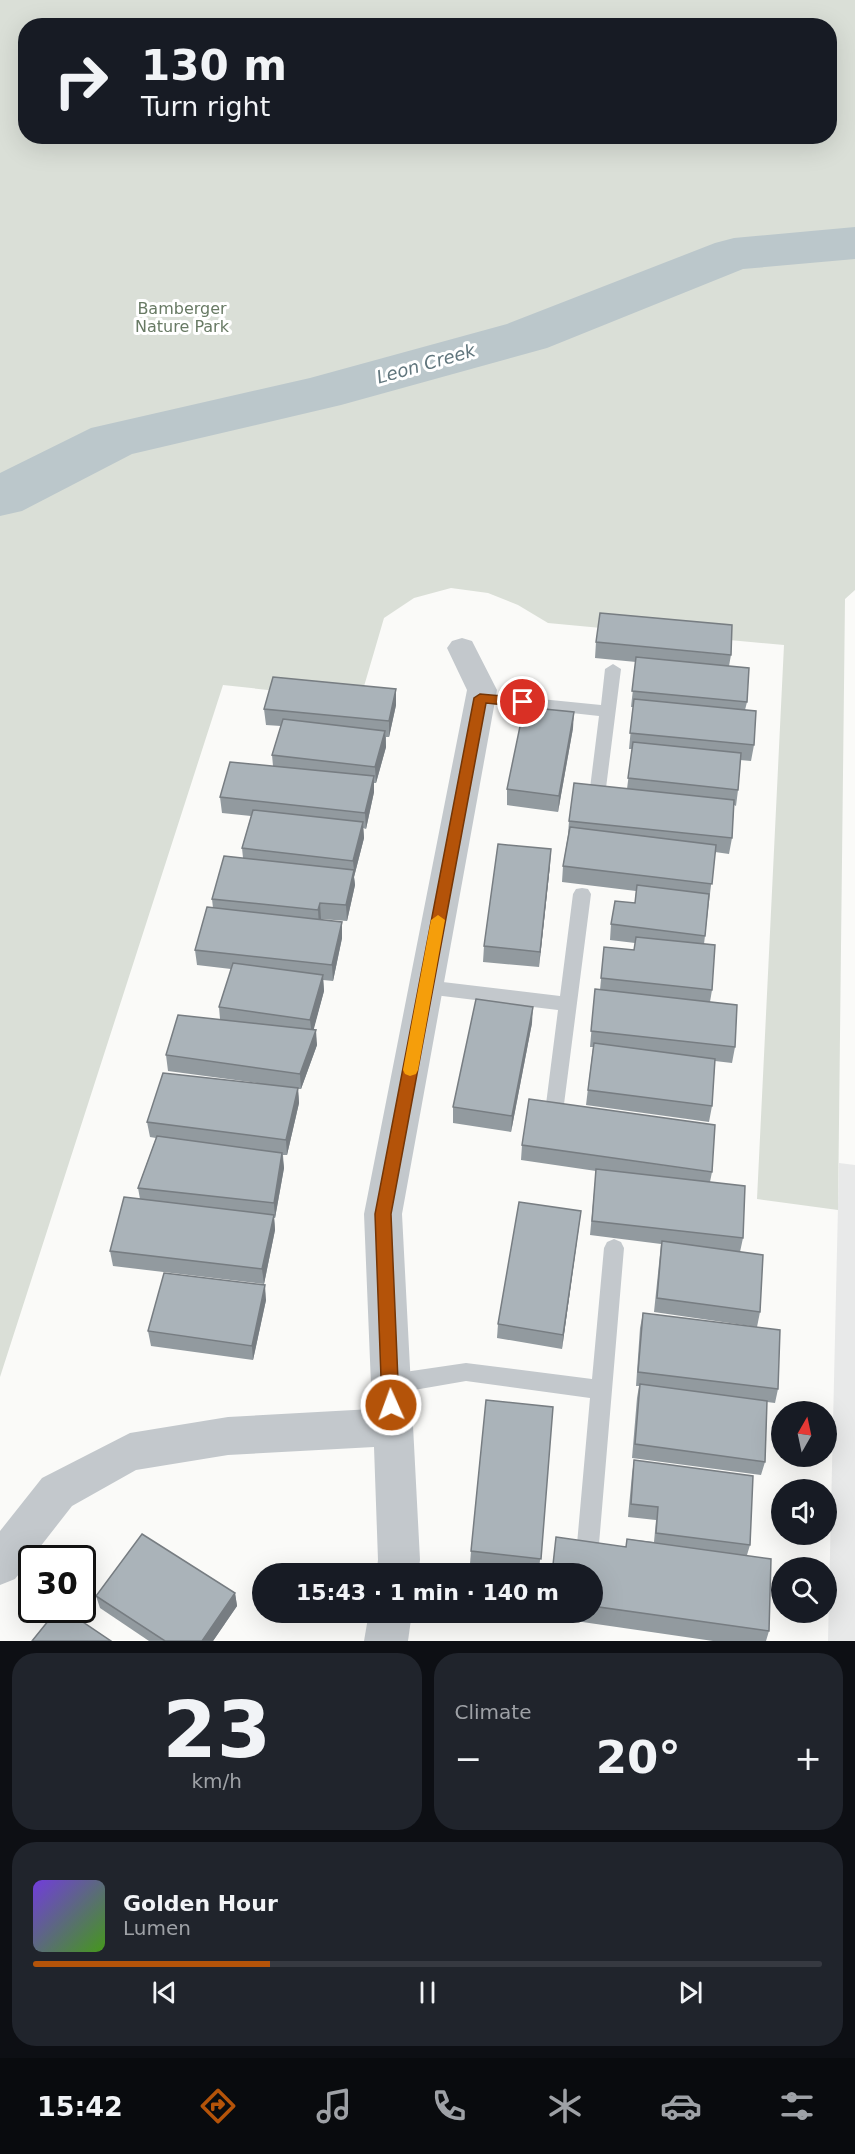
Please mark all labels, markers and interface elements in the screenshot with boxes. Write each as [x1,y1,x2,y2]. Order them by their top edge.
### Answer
text: 130 m [141,41,287,90]
icon: right [42,42,120,120]
text: Turn right [141,91,270,122]
park label: Bamberger Nature Park [135,299,230,336]
water label: Leon Creek [374,339,479,388]
pin [497,676,548,727]
icon: arrive [506,685,539,718]
position arrow [359,1373,423,1437]
north arrow [771,1401,837,1467]
map controls [771,1401,837,1623]
button: sound [771,1479,837,1545]
speed limit sign: 30 [18,1545,96,1623]
button: search [771,1557,837,1623]
text: 15:43 · 1 min · 140 m [296,1580,559,1605]
text: 23 [162,1685,271,1775]
text: Climate [455,1700,531,1724]
text: 20° [596,1731,681,1784]
text: − [455,1739,482,1778]
text: + [794,1739,822,1778]
text: km/h [192,1769,242,1793]
text: Golden Hour [123,1891,278,1916]
text: Lumen [123,1916,191,1940]
icon: previous [148,1976,181,2009]
icon: pause [411,1976,444,2009]
icon: next [674,1976,707,2009]
icon: directions [197,2085,239,2127]
icon: music [313,2085,355,2127]
icon: phone [428,2085,470,2127]
icon: climate [544,2085,586,2127]
icon: car [660,2085,702,2127]
icon: filters [776,2085,818,2127]
text: 15:42 [37,2091,123,2122]

